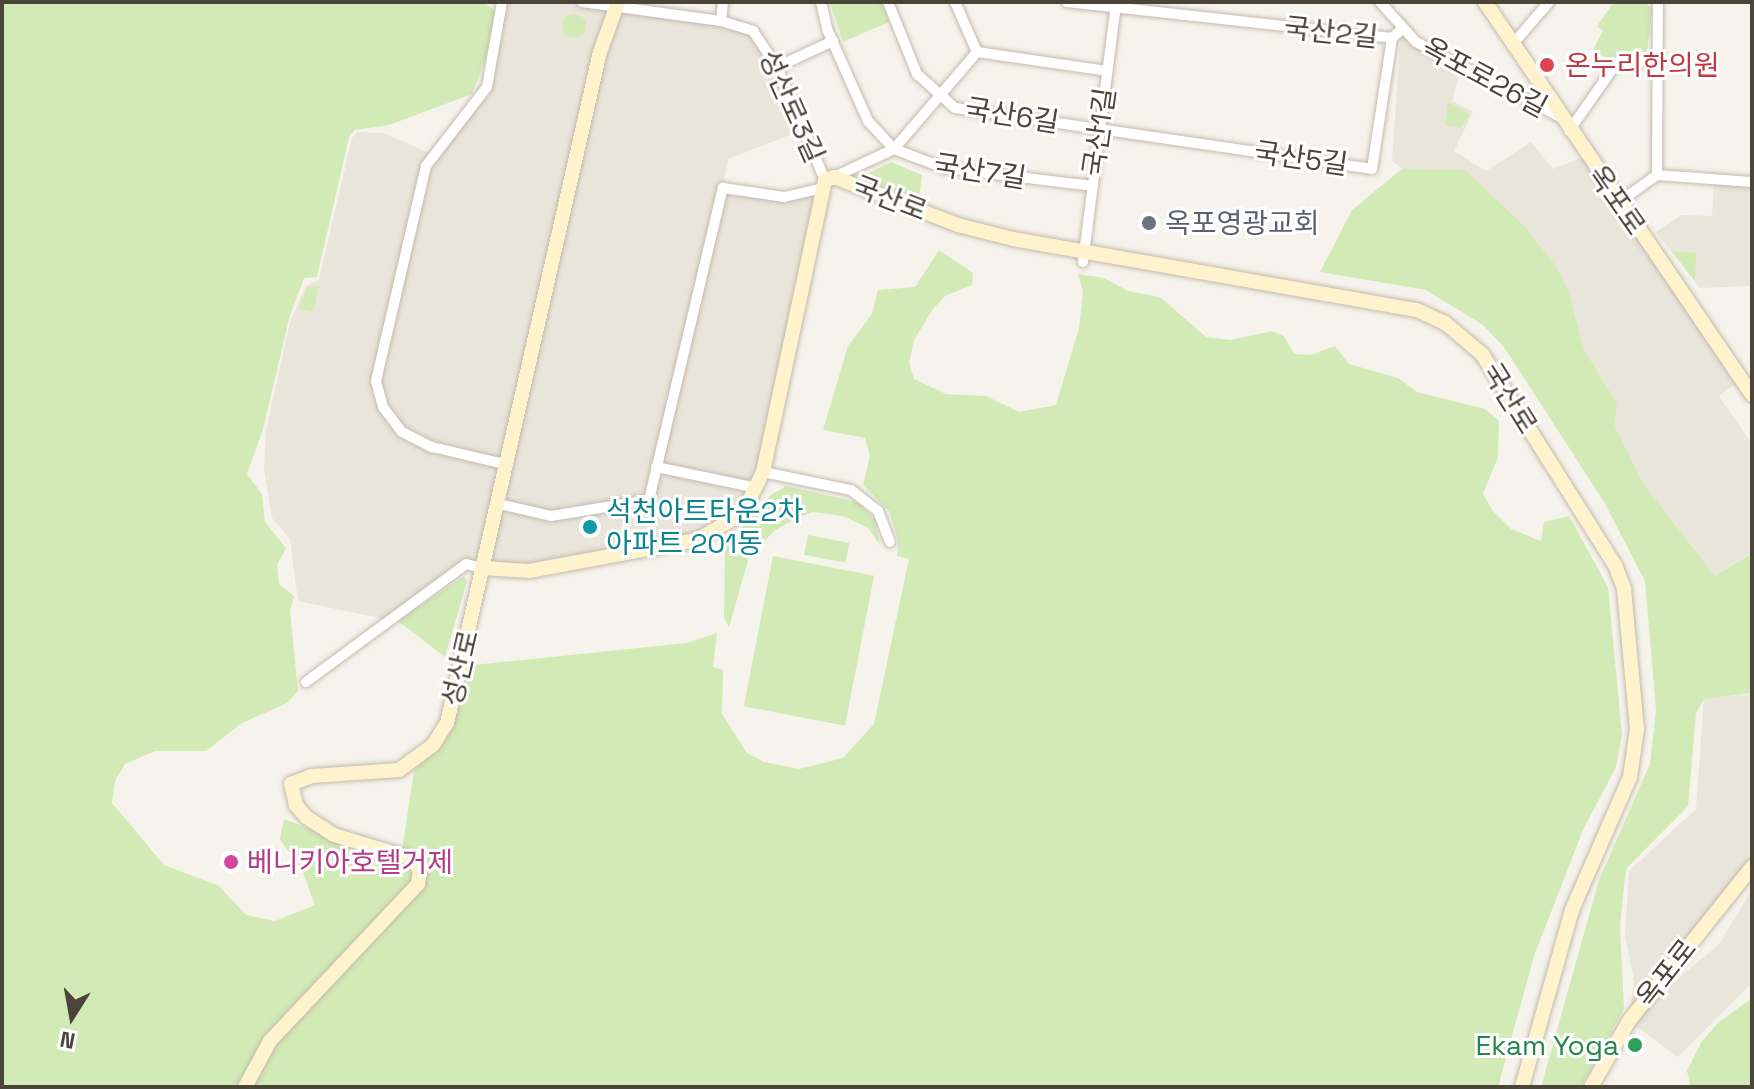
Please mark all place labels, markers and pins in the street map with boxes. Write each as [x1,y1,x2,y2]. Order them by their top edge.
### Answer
place label: 온누리한의원 [1565,48,1720,82]
marker: 온누리한의원 [1536,54,1558,76]
place label: 옥포영광교회 [1165,206,1320,240]
marker: 옥포영광교회 [1140,214,1158,232]
place label: 석천아트타운2차 아파트 201동 [606,494,803,560]
marker: 석천아트타운2차 아파트 201동 [581,518,599,536]
place label: 베니키아호텔거제 [247,845,453,879]
marker: 베니키아호텔거제 [222,853,240,871]
place label: Ekam Yoga [1475,1028,1619,1062]
marker: Ekam Yoga [1626,1036,1644,1054]

